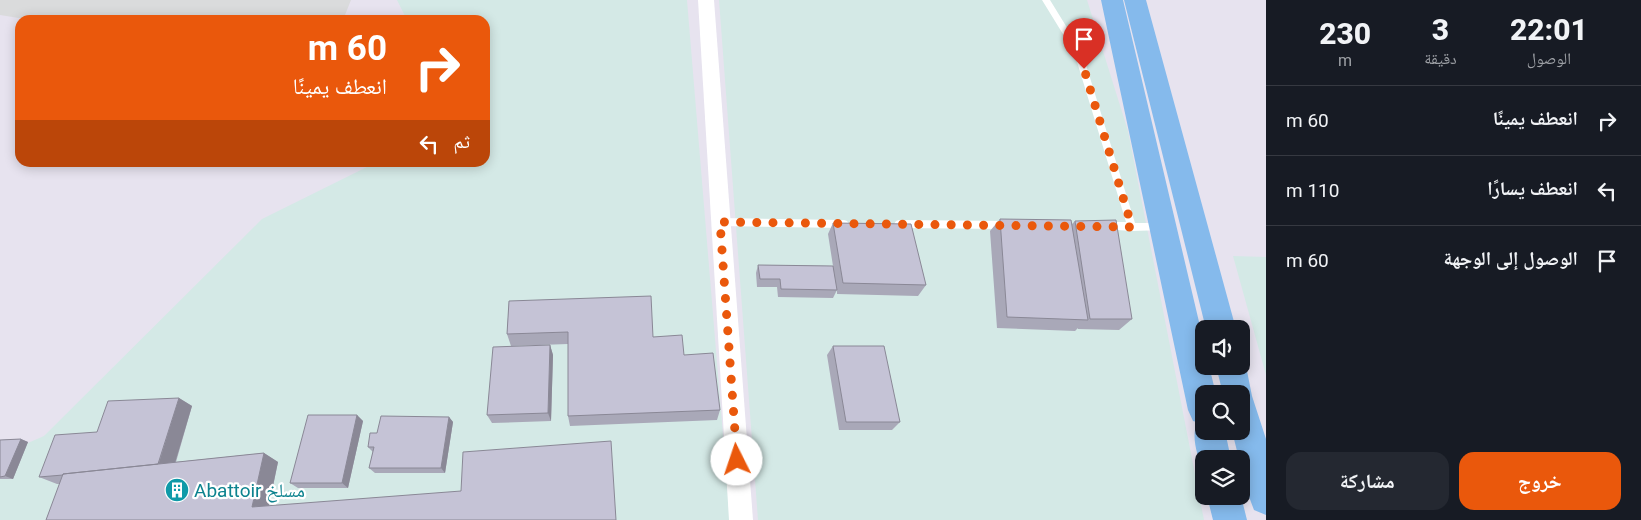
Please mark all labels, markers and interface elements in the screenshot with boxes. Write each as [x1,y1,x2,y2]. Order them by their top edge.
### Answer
text: 3 [1432,12,1449,47]
text: 22:01 [1510,12,1588,47]
text: 230 [1319,16,1371,51]
pin [1063,18,1105,69]
icon: arrive [1070,25,1098,53]
text: 60 m [308,28,387,69]
icon: right [405,35,470,100]
text: دقيقة [1424,49,1457,68]
text: الوصول [1527,49,1571,68]
text: m [1338,51,1352,70]
text: انعطف يمينًا [293,74,387,99]
text: انعطف يمينًا [1493,107,1578,130]
icon: right [1593,107,1621,135]
text: 60 m [1286,109,1329,132]
icon: left [415,130,443,158]
text: ثم [453,130,470,153]
text: انعطف يسارًا [1487,177,1578,200]
icon: left [1593,177,1621,205]
text: 110 m [1286,179,1339,202]
text: الوصول إلى الوجهة [1444,247,1578,270]
icon: arrive [1593,247,1621,275]
text: 60 m [1286,249,1329,272]
map controls [1195,320,1250,505]
button: sound [1195,320,1250,375]
button: search [1195,385,1250,440]
position arrow [710,433,762,485]
button: layers [1195,450,1250,505]
button: مشاركة [1286,452,1449,510]
button: خروج [1459,452,1621,510]
building icon: Abattoir مسلخ [164,477,190,503]
place label: Abattoir مسلخ [194,479,305,503]

